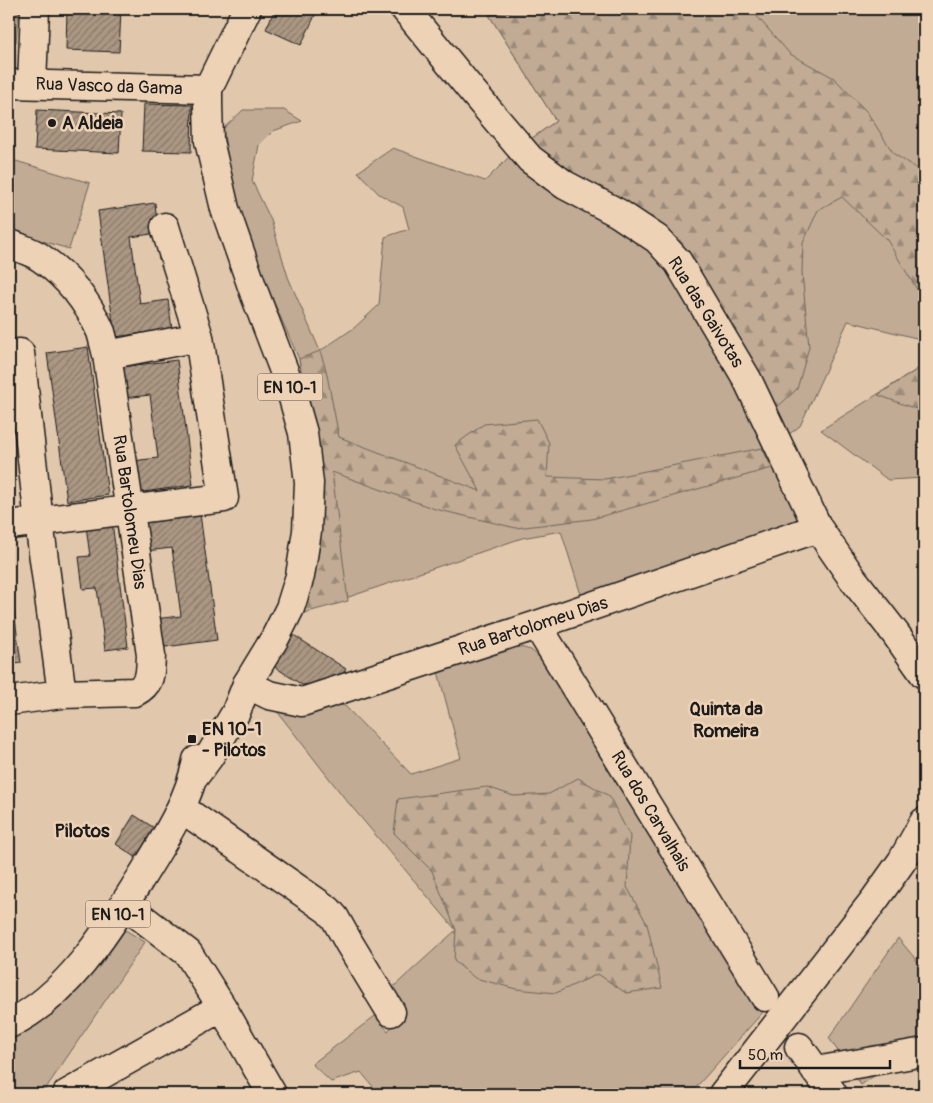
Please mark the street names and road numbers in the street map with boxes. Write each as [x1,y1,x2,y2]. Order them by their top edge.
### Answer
street label: Rua Vasco da Gama [35,72,183,101]
street label: Rua das Gaivotas [662,253,749,372]
road number: EN 10-1 [258,374,322,401]
street label: Rua Bartolomeu Dias [107,433,152,591]
street label: Rua Bartolomeu Dias [456,591,611,661]
street label: Rua dos Carvalhais [606,747,696,876]
road number: EN 10-1 [86,901,150,928]

